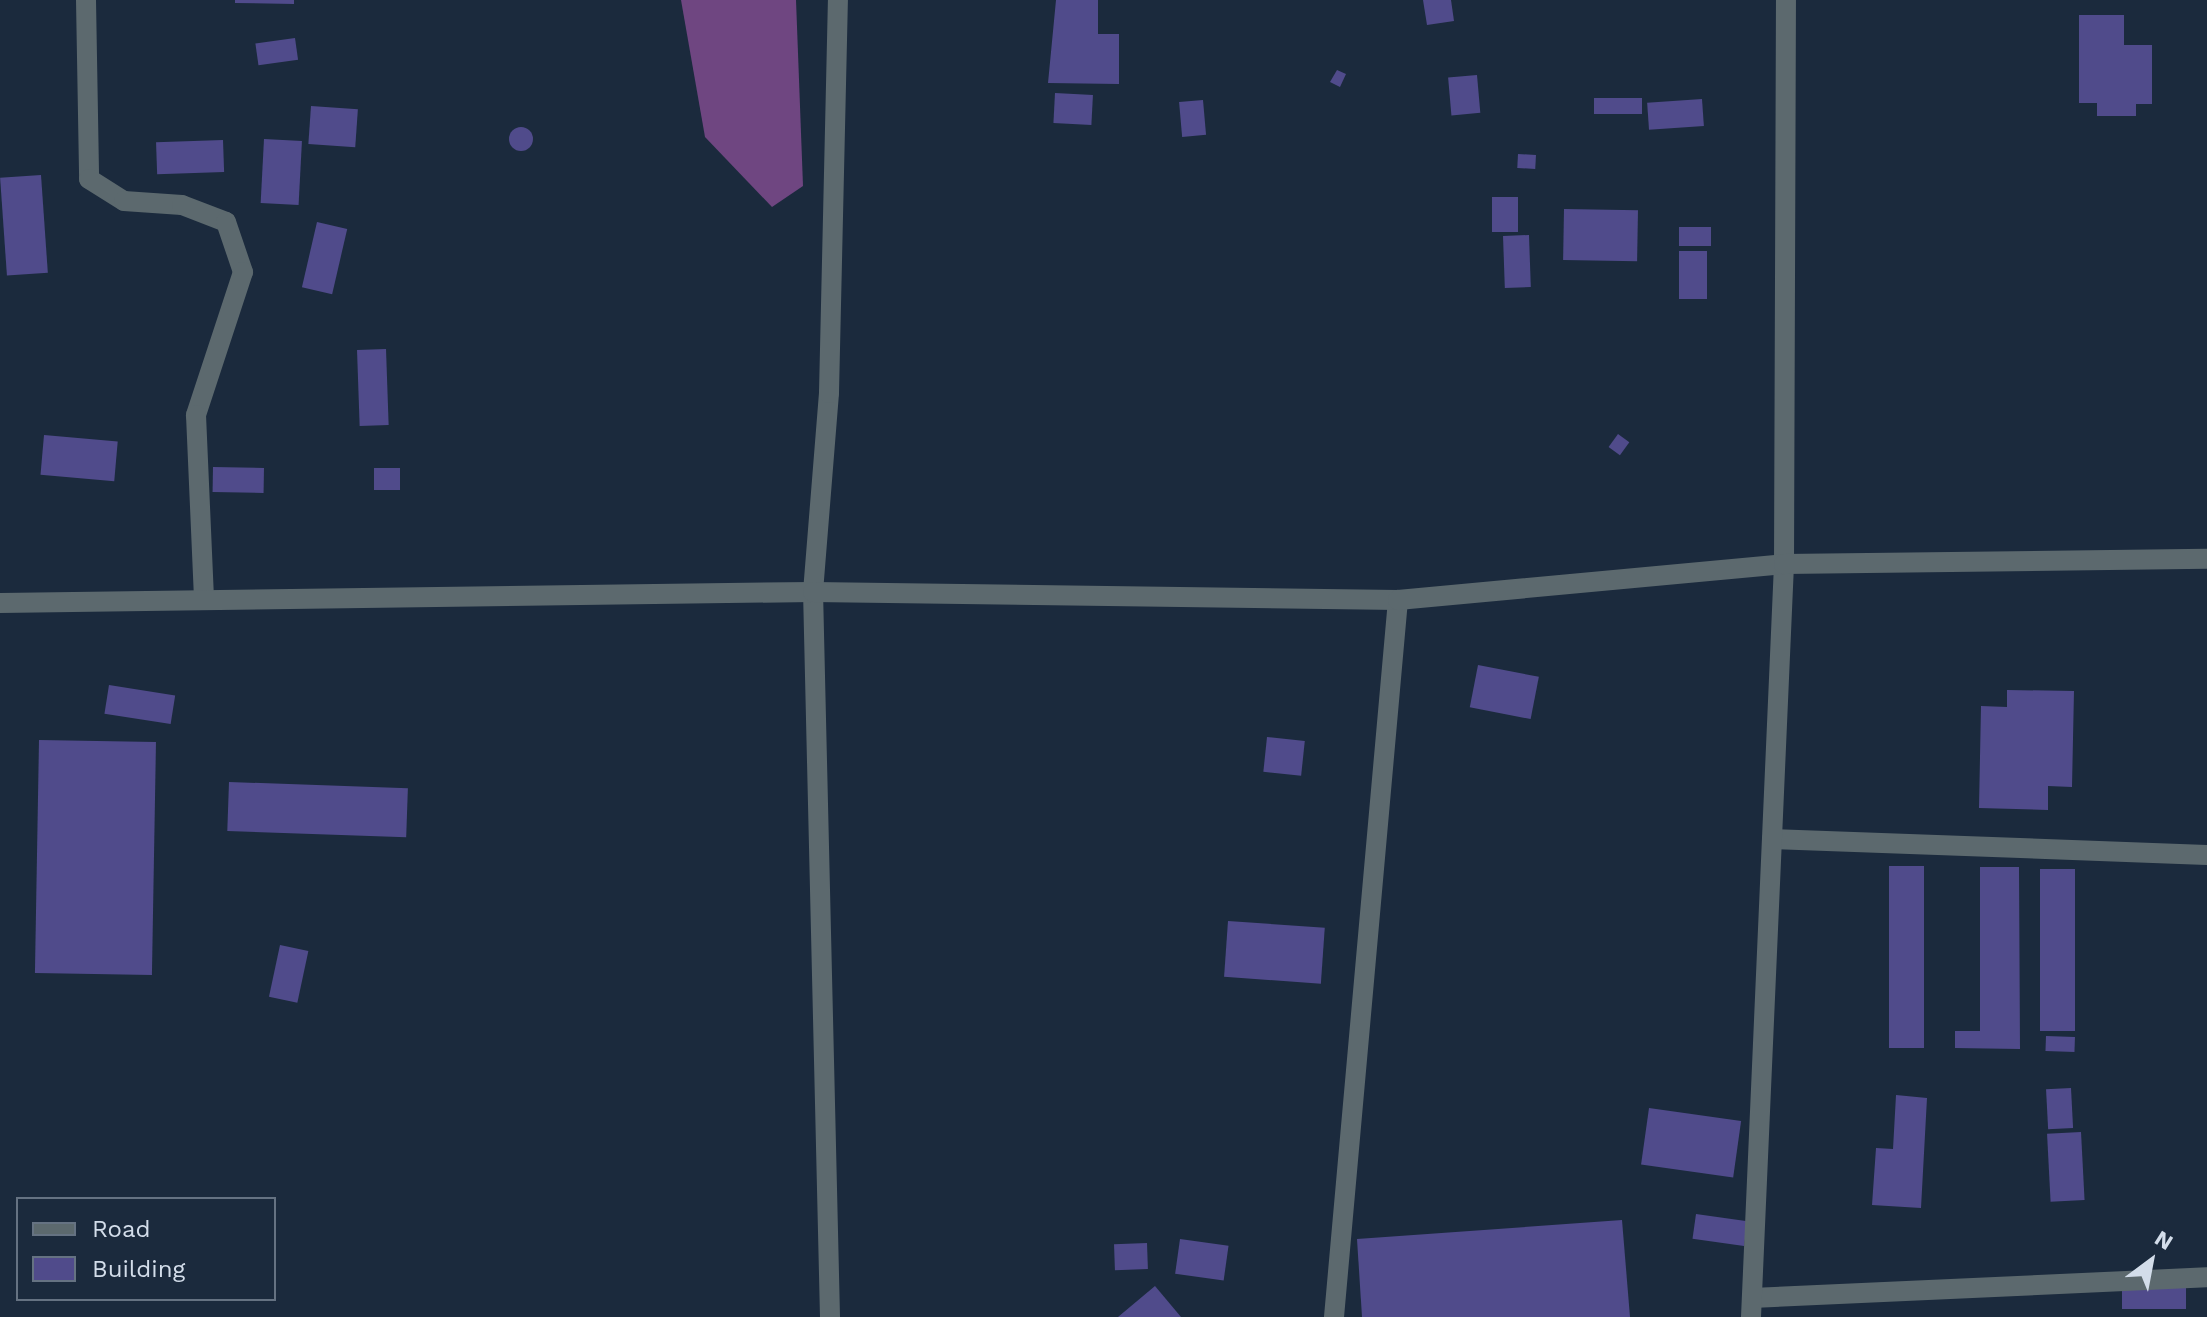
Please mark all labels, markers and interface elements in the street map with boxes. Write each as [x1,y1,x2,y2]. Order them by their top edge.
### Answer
legend [16,1197,276,1301]
text: Road [92,1215,151,1243]
north arrow [2111,1221,2191,1301]
text: N [2150,1225,2178,1255]
text: Building [92,1255,185,1283]

